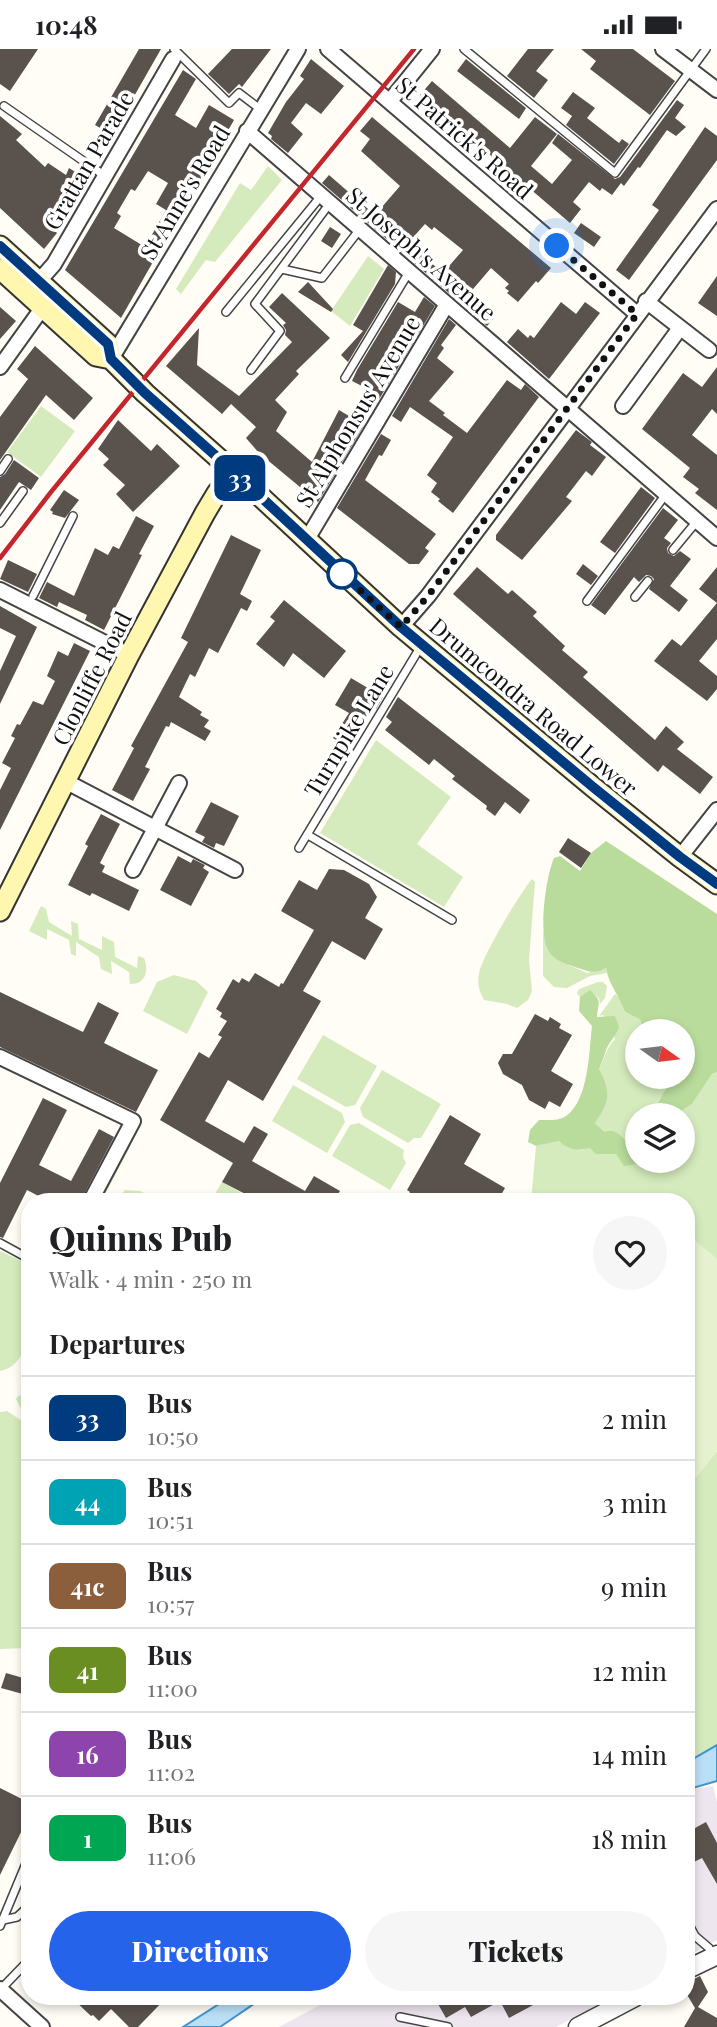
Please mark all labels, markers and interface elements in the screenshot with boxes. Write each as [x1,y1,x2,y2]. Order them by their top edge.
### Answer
text: 10:48 [35,7,98,42]
street label: St Patrick's Road [390,69,540,205]
street label: Grattan Parade [36,85,140,235]
street label: St Anne's Road [132,119,236,265]
street label: St Joseph's Avenue [340,179,504,327]
your location [539,228,574,263]
street label: St Alphonsus' Avenue [288,310,426,512]
line badge: 33 [208,455,272,501]
text: 33 [228,462,252,494]
unlabelled marker [327,559,357,589]
street label: Clonliffe Road [44,606,138,750]
street label: Drumcondra Road Lower [424,610,644,802]
street label: Turnpike Lane [296,658,400,802]
north arrow [625,1019,695,1089]
map controls [625,1019,695,1173]
button: layers [625,1103,695,1173]
text: Quinns Pub [49,1215,232,1259]
button: heart [593,1216,667,1290]
text: Walk · 4 min · 250 m [49,1263,252,1294]
text: Departures [49,1326,185,1361]
text: Bus [147,1385,192,1420]
text: 2 min [602,1401,667,1436]
text: 33 [76,1402,99,1434]
text: 10:50 [147,1420,199,1451]
text: Bus [147,1469,192,1504]
text: 3 min [603,1485,667,1520]
text: 44 [75,1486,100,1518]
text: 10:51 [147,1504,193,1535]
text: Bus [147,1553,192,1588]
text: 9 min [601,1569,667,1604]
text: 41c [71,1570,104,1602]
text: 10:57 [147,1588,194,1619]
text: Bus [147,1637,192,1672]
text: 12 min [592,1653,667,1688]
text: 41 [77,1654,98,1686]
text: 11:00 [147,1672,198,1703]
text: Bus [147,1721,192,1756]
text: 14 min [592,1737,667,1772]
text: 16 [76,1738,99,1770]
text: 11:02 [147,1756,195,1787]
text: Bus [147,1805,192,1840]
text: 18 min [591,1821,667,1856]
text: 1 [83,1822,92,1854]
text: 11:06 [147,1840,196,1871]
button: Directions [49,1911,351,1991]
button: Tickets [365,1911,667,1991]

